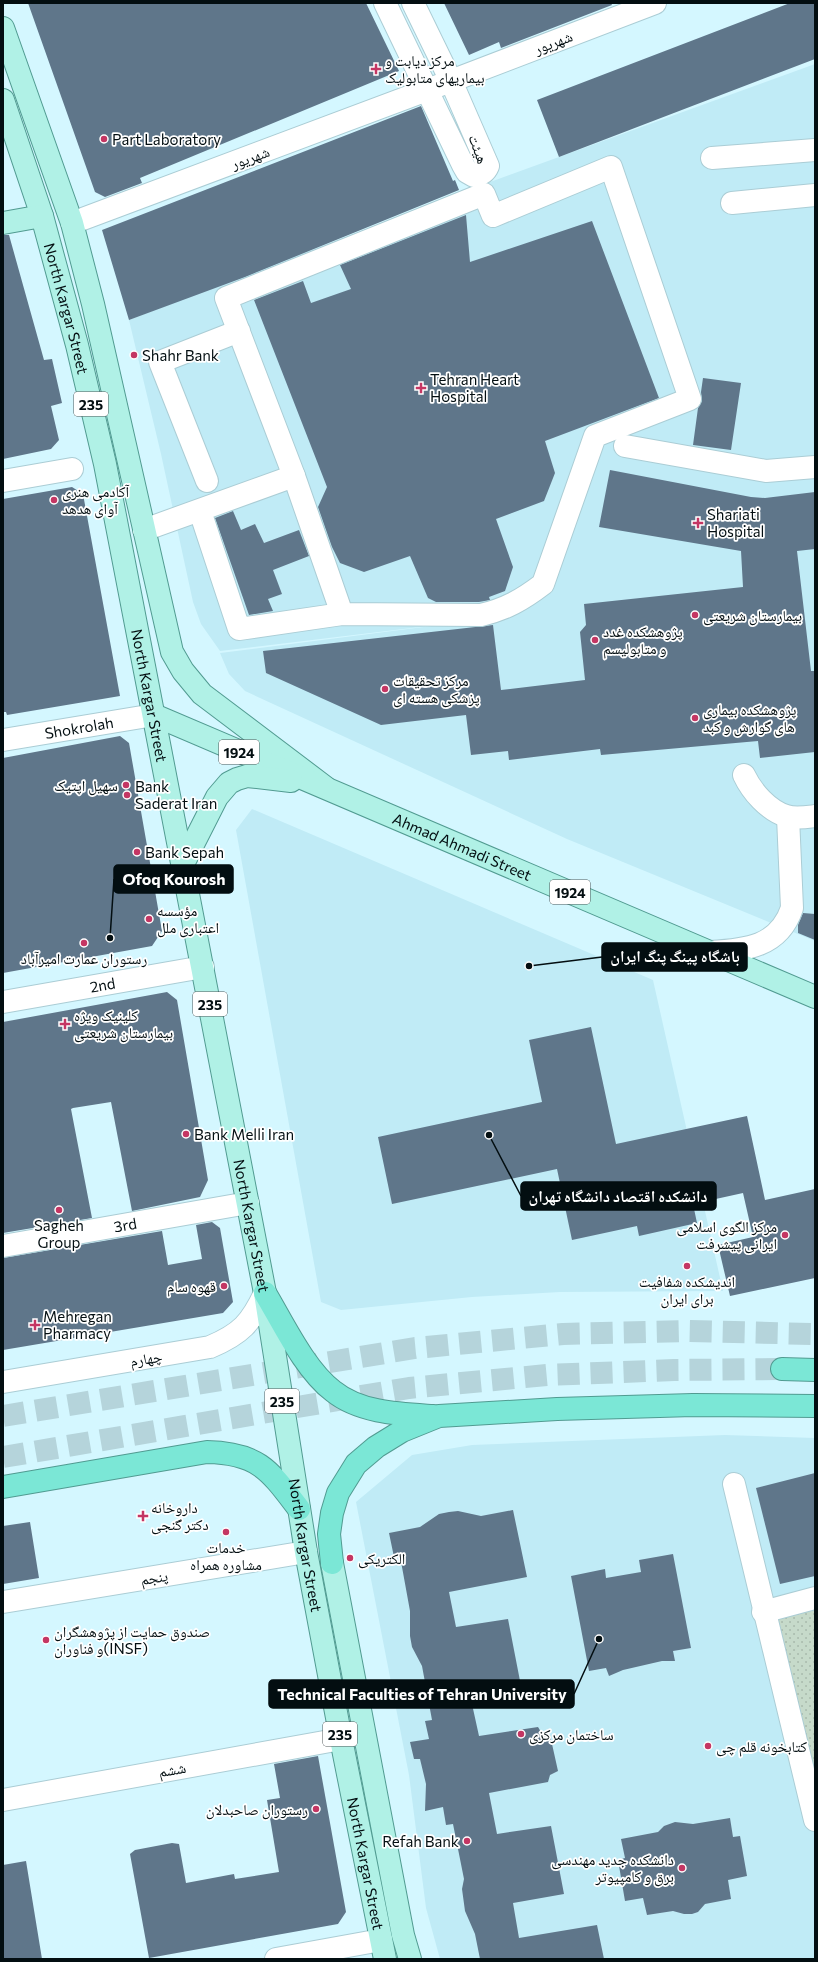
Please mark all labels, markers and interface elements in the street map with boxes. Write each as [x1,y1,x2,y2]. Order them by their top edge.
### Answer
street label: شهریور [530,26,575,59]
place label: مرکز دیابت و بیماریهای متابولیک [385,51,485,88]
marker: مرکز دیابت و بیماریهای متابولیک [370,63,382,75]
place label: Part Laboratory [112,130,221,148]
street label: هیئت [465,132,493,166]
marker: Part Laboratory [99,134,109,144]
street label: شهریور [227,142,272,174]
street label: North Kargar Street [41,241,93,376]
place label: Shahr Bank [142,346,219,364]
marker: Shahr Bank [129,350,139,360]
place label: Tehran Heart Hospital [430,370,519,405]
marker: Tehran Heart Hospital [415,382,427,394]
road number: 235 [74,392,108,416]
place label: آکادمی هنری آوای هدهد [62,482,130,519]
marker: آکادمی هنری آوای هدهد [49,495,59,505]
place label: Shariati Hospital [707,505,764,540]
marker: Shariati Hospital [692,517,704,529]
place label: بیمارستان شریعتی [703,606,802,626]
marker: بیمارستان شریعتی [690,610,700,620]
place label: پژوهشکده غدد و متابولیسم [603,622,683,659]
street label: North Kargar Street [128,627,171,763]
marker: پژوهشکده غدد و متابولیسم [590,635,600,645]
place label: مرکز تحقیقات پزشکی هسته ای [393,671,480,708]
marker: مرکز تحقیقات پزشکی هسته ای [380,684,390,694]
place label: پژوهشکده بیماری های گوارش و کبد [703,700,796,737]
street label: Shokrolah [43,713,115,742]
marker: پژوهشکده بیماری های گوارش و کبد [690,713,700,723]
road number: 1924 [219,740,259,764]
place label: سهیل اپتیک [54,776,118,796]
place label: Bank Saderat Iran [135,777,217,812]
marker: سهیل اپتیک [121,780,131,790]
marker: Bank Saderat Iran [122,790,132,800]
street label: Ahmad Ahmadi Street [390,809,534,884]
place label: Bank Sepah [145,843,224,861]
marker: Bank Sepah [132,847,142,857]
callout: Ofoq Kourosh [114,865,233,893]
text: Ofoq Kourosh [122,869,226,888]
road number: 1924 [550,880,590,904]
place label: مؤسسه اعتباری ملل [157,901,219,938]
marker: مؤسسه اعتباری ملل [144,914,154,924]
marker: رستوران عمارت امیرآباد [79,938,89,948]
callout: باشگاه پینگ پنگ ایران [602,943,747,971]
text: باشگاه پینگ پنگ ایران [610,946,740,966]
place label: رستوران عمارت امیرآباد [21,949,147,969]
street label: 2nd [88,974,117,996]
road number: 235 [193,992,227,1016]
place label: کلینیک ویژه بیمارستان شریعتی [74,1006,173,1043]
marker: کلینیک ویژه بیمارستان شریعتی [59,1018,71,1030]
place label: Bank Melli Iran [194,1125,294,1143]
marker: Bank Melli Iran [181,1129,191,1139]
street label: North Kargar Street [230,1158,274,1294]
callout: دانشکده اقتصاد دانشگاه تهران [521,1182,716,1210]
text: دانشکده اقتصاد دانشگاه تهران [529,1186,707,1206]
marker: Sagheh Group [54,1205,64,1215]
street label: 3rd [112,1214,138,1235]
place label: Sagheh Group [34,1216,84,1251]
place label: مرکز الگوی اسلامی ایرانی پیشرفت [676,1217,777,1254]
marker: مرکز الگوی اسلامی ایرانی پیشرفت [780,1230,790,1240]
marker: اندیشکده شفافیت برای ایران [682,1261,692,1271]
place label: اندیشکده شفافیت برای ایران [639,1272,735,1309]
place label: قهوه سام [167,1277,216,1297]
marker: قهوه سام [219,1281,229,1291]
place label: Mehregan Pharmacy [43,1307,112,1342]
marker: Mehregan Pharmacy [30,1320,40,1330]
street label: چهارم [129,1347,164,1371]
road number: 235 [265,1389,299,1413]
street label: North Kargar Street [285,1477,326,1613]
place label: داروخانه دکتر گنجی [151,1498,209,1535]
marker: داروخانه دکتر گنجی [138,1511,148,1521]
marker: خدمات مشاوره همراه [221,1527,231,1537]
place label: خدمات مشاوره همراه [190,1538,262,1574]
place label: الکتریکی [358,1549,405,1569]
marker: الکتریکی [345,1553,355,1563]
street label: پنجم [139,1566,169,1590]
place label: صندوق حمایت از پژوهشگران و فناوران(INSF) [54,1622,210,1659]
marker: صندوق حمایت از پژوهشگران و فناوران(INSF) [41,1635,51,1645]
callout: Technical Faculties of Tehran University [269,1680,574,1708]
text: Technical Faculties of Tehran University [277,1684,567,1703]
road number: 235 [323,1722,357,1746]
place label: ساختمان مرکزی [529,1725,614,1745]
marker: ساختمان مرکزی [516,1729,526,1739]
place label: کتابخونه قلم چی [716,1737,807,1757]
marker: کتابخونه قلم چی [703,1741,713,1751]
street label: ششم [157,1758,188,1782]
street label: North Kargar Street [344,1795,388,1931]
place label: رستوران صاحبدلان [206,1800,308,1820]
marker: رستوران صاحبدلان [311,1804,321,1814]
place label: Refah Bank [382,1832,459,1850]
marker: Refah Bank [462,1836,472,1846]
place label: دانشکده جدید مهندسی برق و کامپیوتر [551,1850,674,1887]
marker: دانشکده جدید مهندسی برق و کامپیوتر [677,1863,687,1873]

